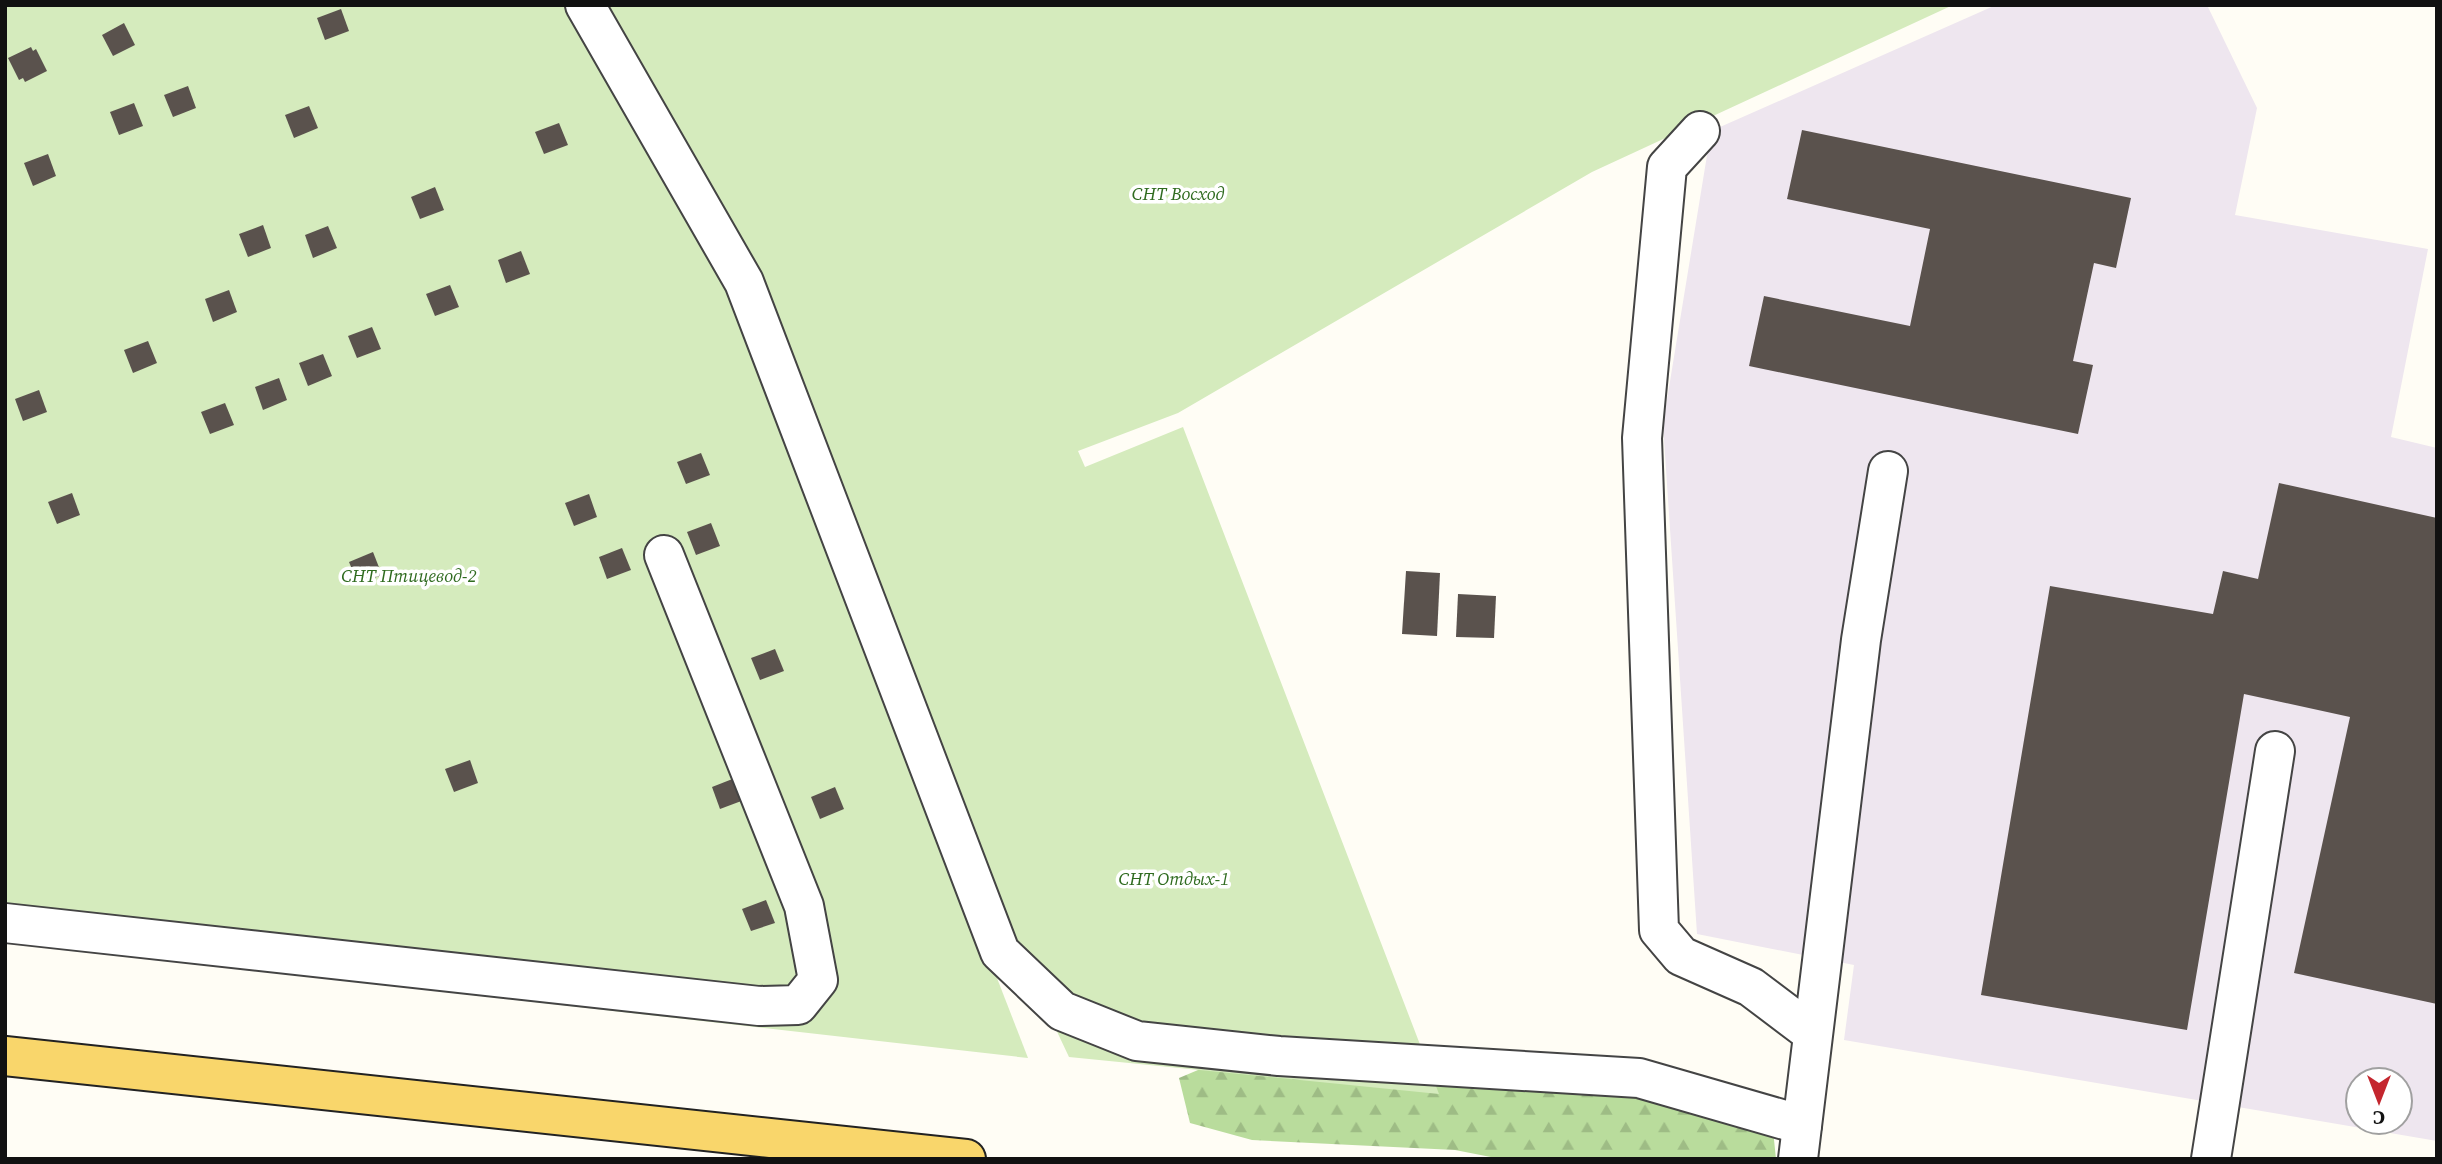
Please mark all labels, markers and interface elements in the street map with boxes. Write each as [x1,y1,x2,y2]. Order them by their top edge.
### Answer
park label: СНТ Восход [1132,181,1225,206]
park label: СНТ Птицевод-2 [341,563,477,588]
park label: СНТ Отдых-1 [1118,866,1230,891]
north arrow [2344,1066,2414,1136]
text: С [2373,1105,2385,1131]

